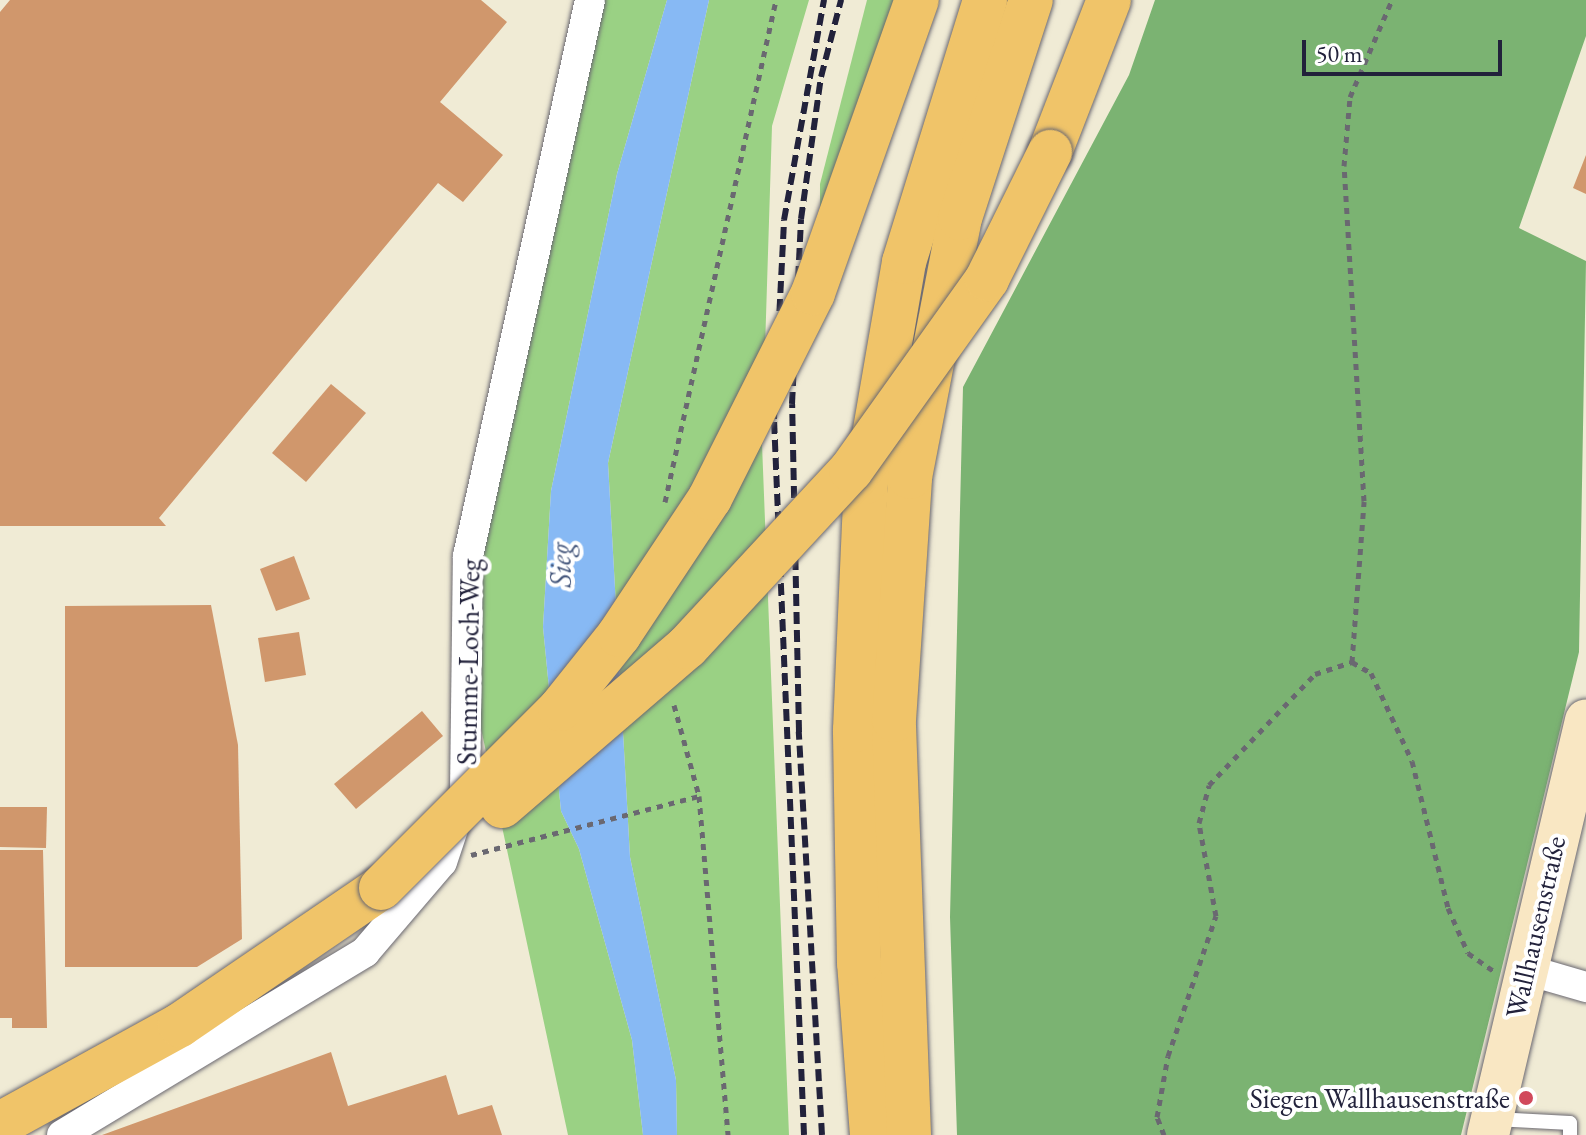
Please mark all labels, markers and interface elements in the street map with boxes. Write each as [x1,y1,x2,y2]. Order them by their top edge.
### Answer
scale bar [1306,24,1506,74]
text: 50 m [1316,38,1363,69]
water label: Sieg [543,542,579,588]
street label: Stumme-Loch-Weg [449,559,487,765]
street label: Wallhausenstraße [1498,833,1572,1021]
place label: Siegen Wallhausenstraße [1250,1081,1510,1115]
marker: Siegen Wallhausenstraße [1517,1089,1535,1107]

